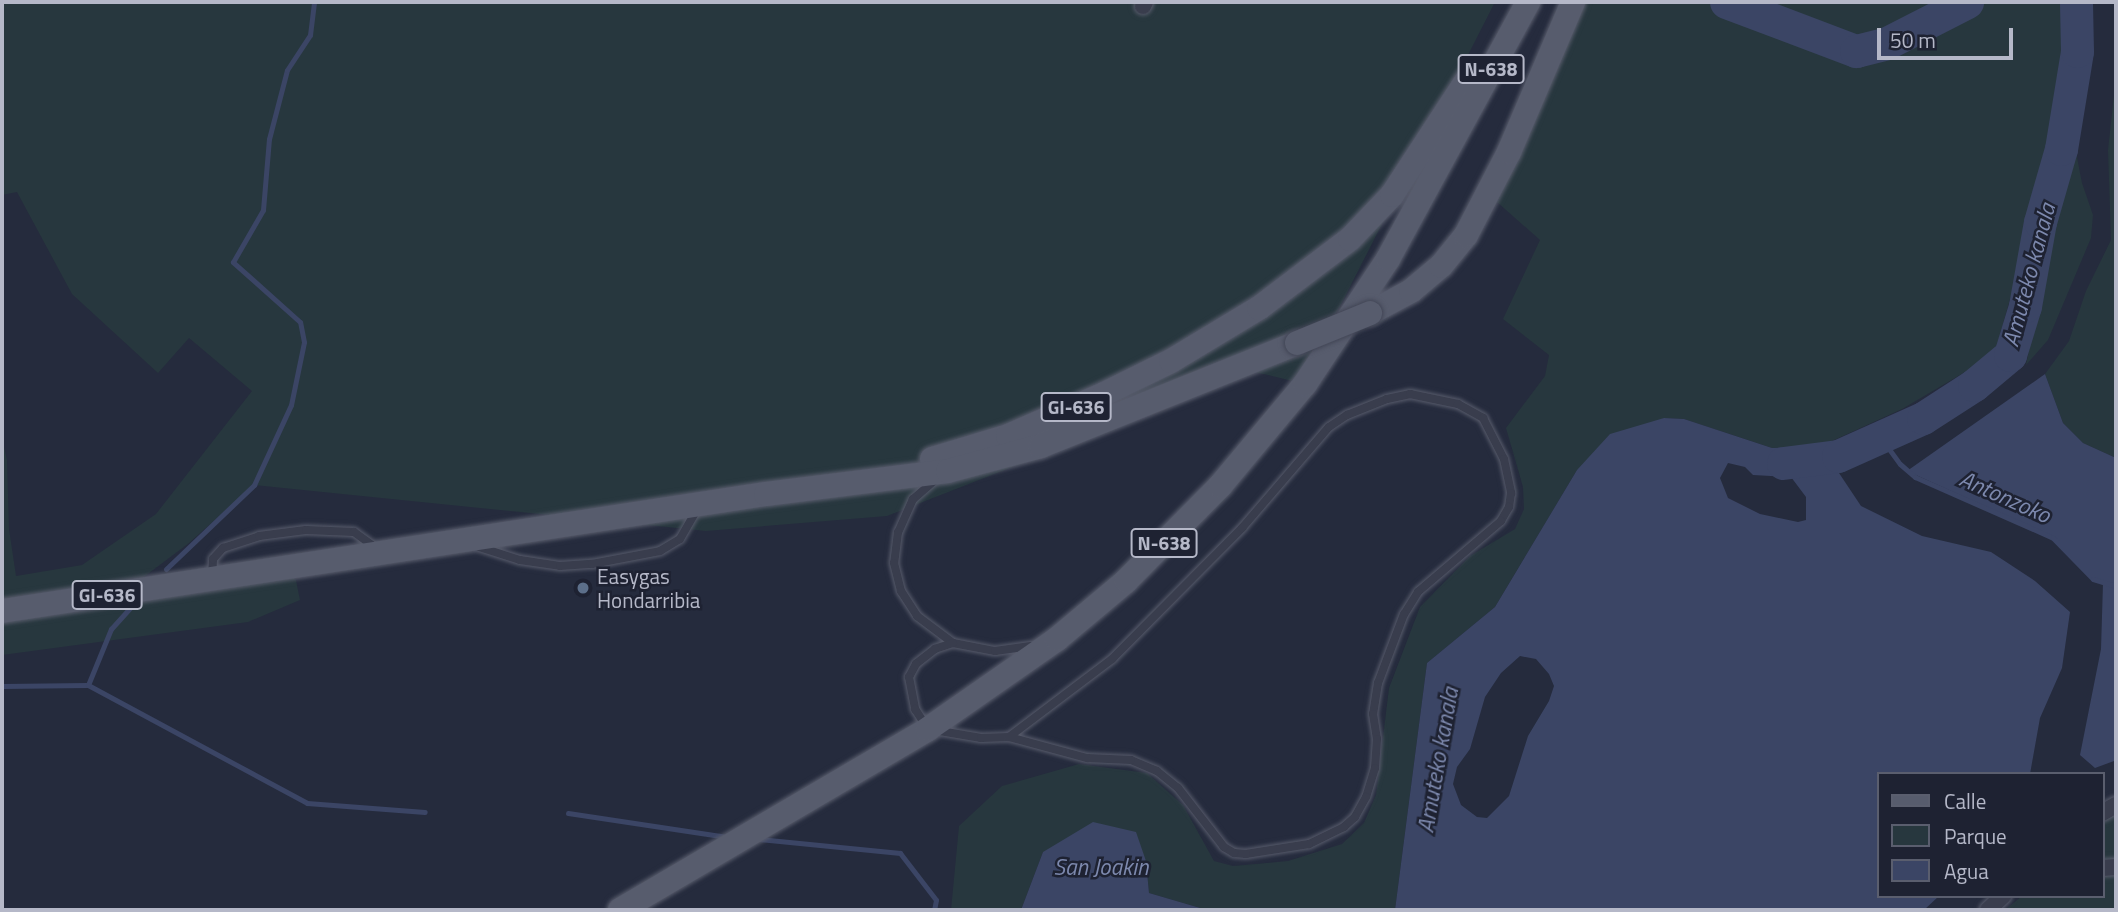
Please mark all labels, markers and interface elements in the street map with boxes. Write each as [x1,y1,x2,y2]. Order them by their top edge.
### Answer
scale bar [1880,14,2016,58]
text: 50 m [1890,24,1936,56]
road number: N-638 [1456,54,1526,85]
water label: Amuteko kanala [1997,200,2061,350]
road number: GI-636 [1039,392,1113,422]
water label: Antonzoko [1955,465,2055,529]
road number: N-638 [1129,528,1199,558]
place label: Easygas Hondarribia [597,563,700,613]
road number: GI-636 [70,580,144,610]
marker: Easygas Hondarribia [575,580,591,596]
water label: Amuteko kanala [1412,685,1464,835]
legend [1876,772,2104,898]
text: Calle [1944,785,1986,817]
text: Parque [1944,820,2007,852]
water label: San Joakin [1054,853,1148,881]
text: Agua [1944,855,1989,887]

